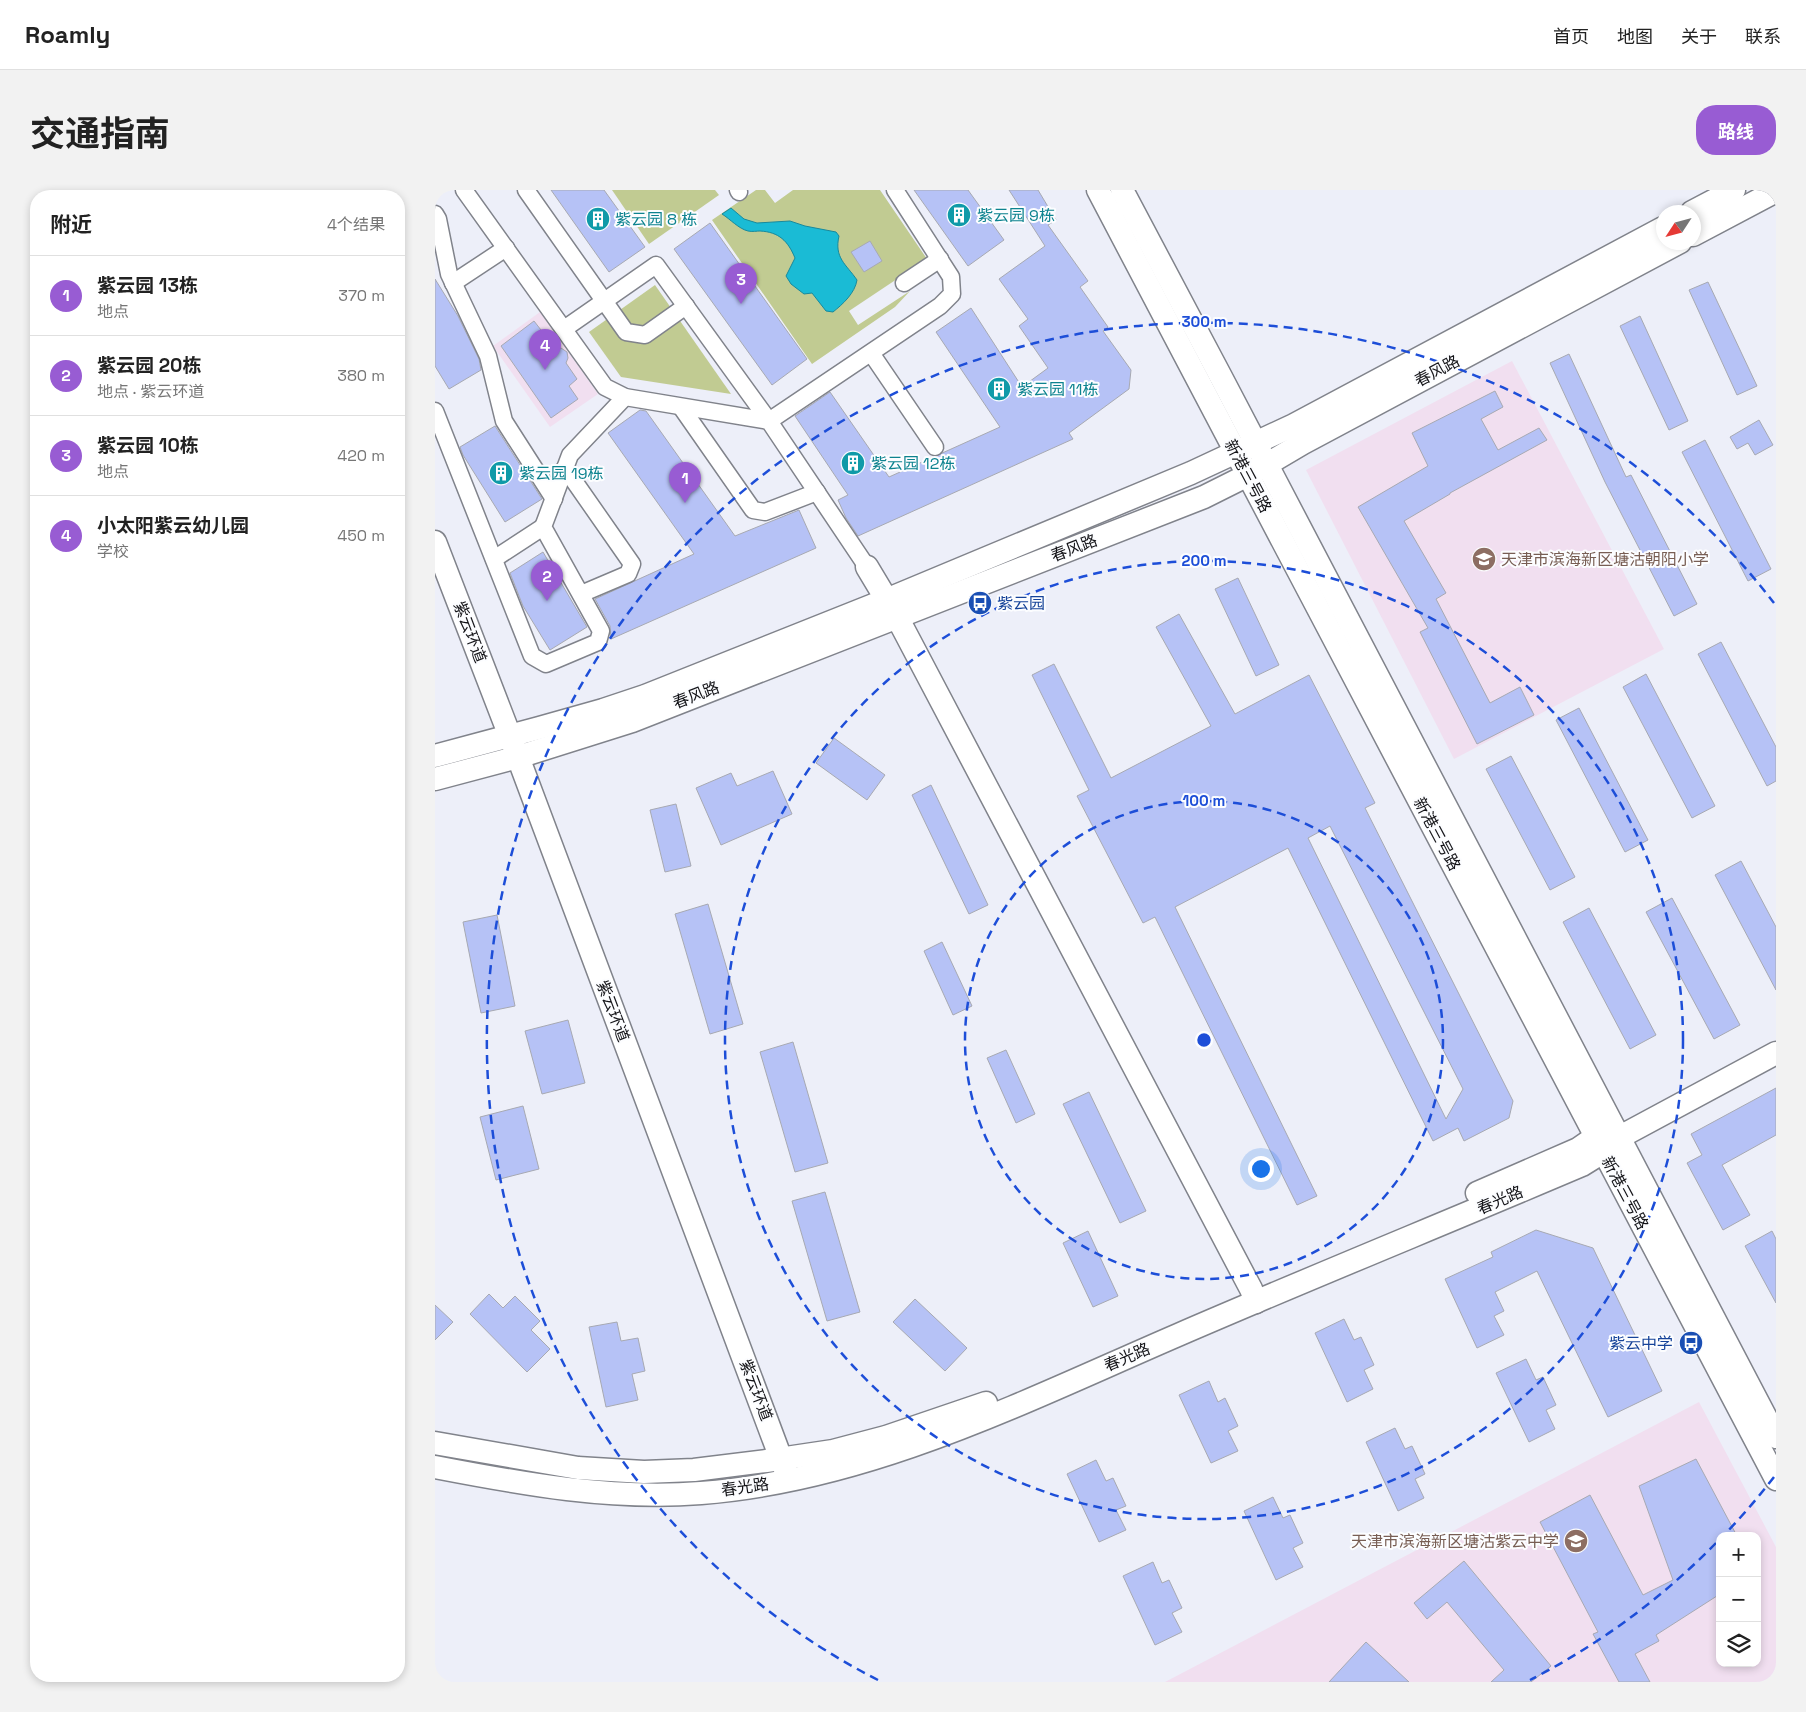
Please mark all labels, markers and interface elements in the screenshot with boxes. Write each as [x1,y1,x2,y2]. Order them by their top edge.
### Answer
text: Roamly [25,19,110,50]
text: 首页 [1553,25,1589,48]
text: 地图 [1617,25,1653,48]
text: 关于 [1681,25,1717,48]
text: 联系 [1745,25,1781,48]
button: 路线 [1696,105,1776,155]
text: 交通指南 [30,112,170,156]
building icon: 紫云园 9栋 [946,202,972,228]
place label: 紫云园 9栋 [977,205,1055,226]
north arrow [1656,205,1701,250]
building icon: 紫云园 8 栋 [585,206,611,232]
place label: 紫云园 8 栋 [615,209,697,230]
text: 附近 [50,211,92,238]
text: 4个结果 [327,214,385,235]
pin: 3 [725,263,757,304]
text: 紫云园 13栋 [97,273,198,298]
text: 1 [62,285,70,306]
text: 370 m [338,285,385,306]
text: 地点 [97,301,129,322]
text: 300 m [1181,312,1227,331]
pin: 4 [529,329,561,370]
street label: 春风路 [1411,350,1463,392]
text: 紫云园 20栋 [97,353,201,378]
text: 2 [61,365,71,386]
text: 380 m [337,365,385,386]
building icon: 紫云园 11栋 [986,376,1012,402]
place label: 紫云园 11栋 [1017,379,1099,400]
text: 地点 · 紫云环道 [97,381,204,402]
text: 紫云园 10栋 [97,433,199,458]
street label: 新港三号路 [1220,436,1276,516]
text: 3 [61,445,71,466]
text: 420 m [337,445,385,466]
building icon: 紫云园 12栋 [840,450,866,476]
place label: 紫云园 12栋 [871,453,955,474]
building icon: 紫云园 19栋 [488,460,514,486]
text: 地点 [97,461,129,482]
pin: 1 [669,462,701,503]
place label: 紫云园 19栋 [519,463,604,484]
text: 小太阳紫云幼儿园 [97,513,249,538]
text: 4 [61,525,71,546]
text: 450 m [337,525,385,546]
street label: 春风路 [1048,530,1100,566]
text: 学校 [97,541,129,562]
school or university icon: 天津市滨海新区塘沽朝阳小学 [1471,546,1497,572]
place label: 天津市滨海新区塘沽朝阳小学 [1501,549,1709,570]
text: 200 m [1182,551,1226,570]
pin: 2 [531,560,563,601]
bus stop icon: 紫云园 [967,590,993,616]
place label: 紫云园 [997,593,1045,614]
street label: 紫云环道 [449,598,491,666]
street label: 春风路 [670,677,722,713]
text: 100 m [1183,791,1225,810]
street label: 新港三号路 [1409,794,1465,874]
street label: 紫云环道 [592,977,634,1045]
centre of rings [1195,1031,1213,1049]
street label: 新港三号路 [1597,1153,1653,1233]
your location [1248,1156,1274,1182]
street label: 春光路 [1474,1181,1526,1219]
bus stop icon: 紫云中学 [1678,1330,1704,1356]
place label: 紫云中学 [1609,1333,1673,1354]
street label: 春光路 [1101,1338,1153,1376]
street label: 紫云环道 [735,1356,777,1424]
street label: 春光路 [720,1473,770,1501]
school or university icon: 天津市滨海新区塘沽紫云中学 [1563,1528,1589,1554]
place label: 天津市滨海新区塘沽紫云中学 [1351,1531,1559,1552]
map controls [1716,1532,1761,1667]
button: + [1716,1532,1761,1577]
button: − [1716,1577,1761,1622]
button: layers [1716,1622,1761,1667]

